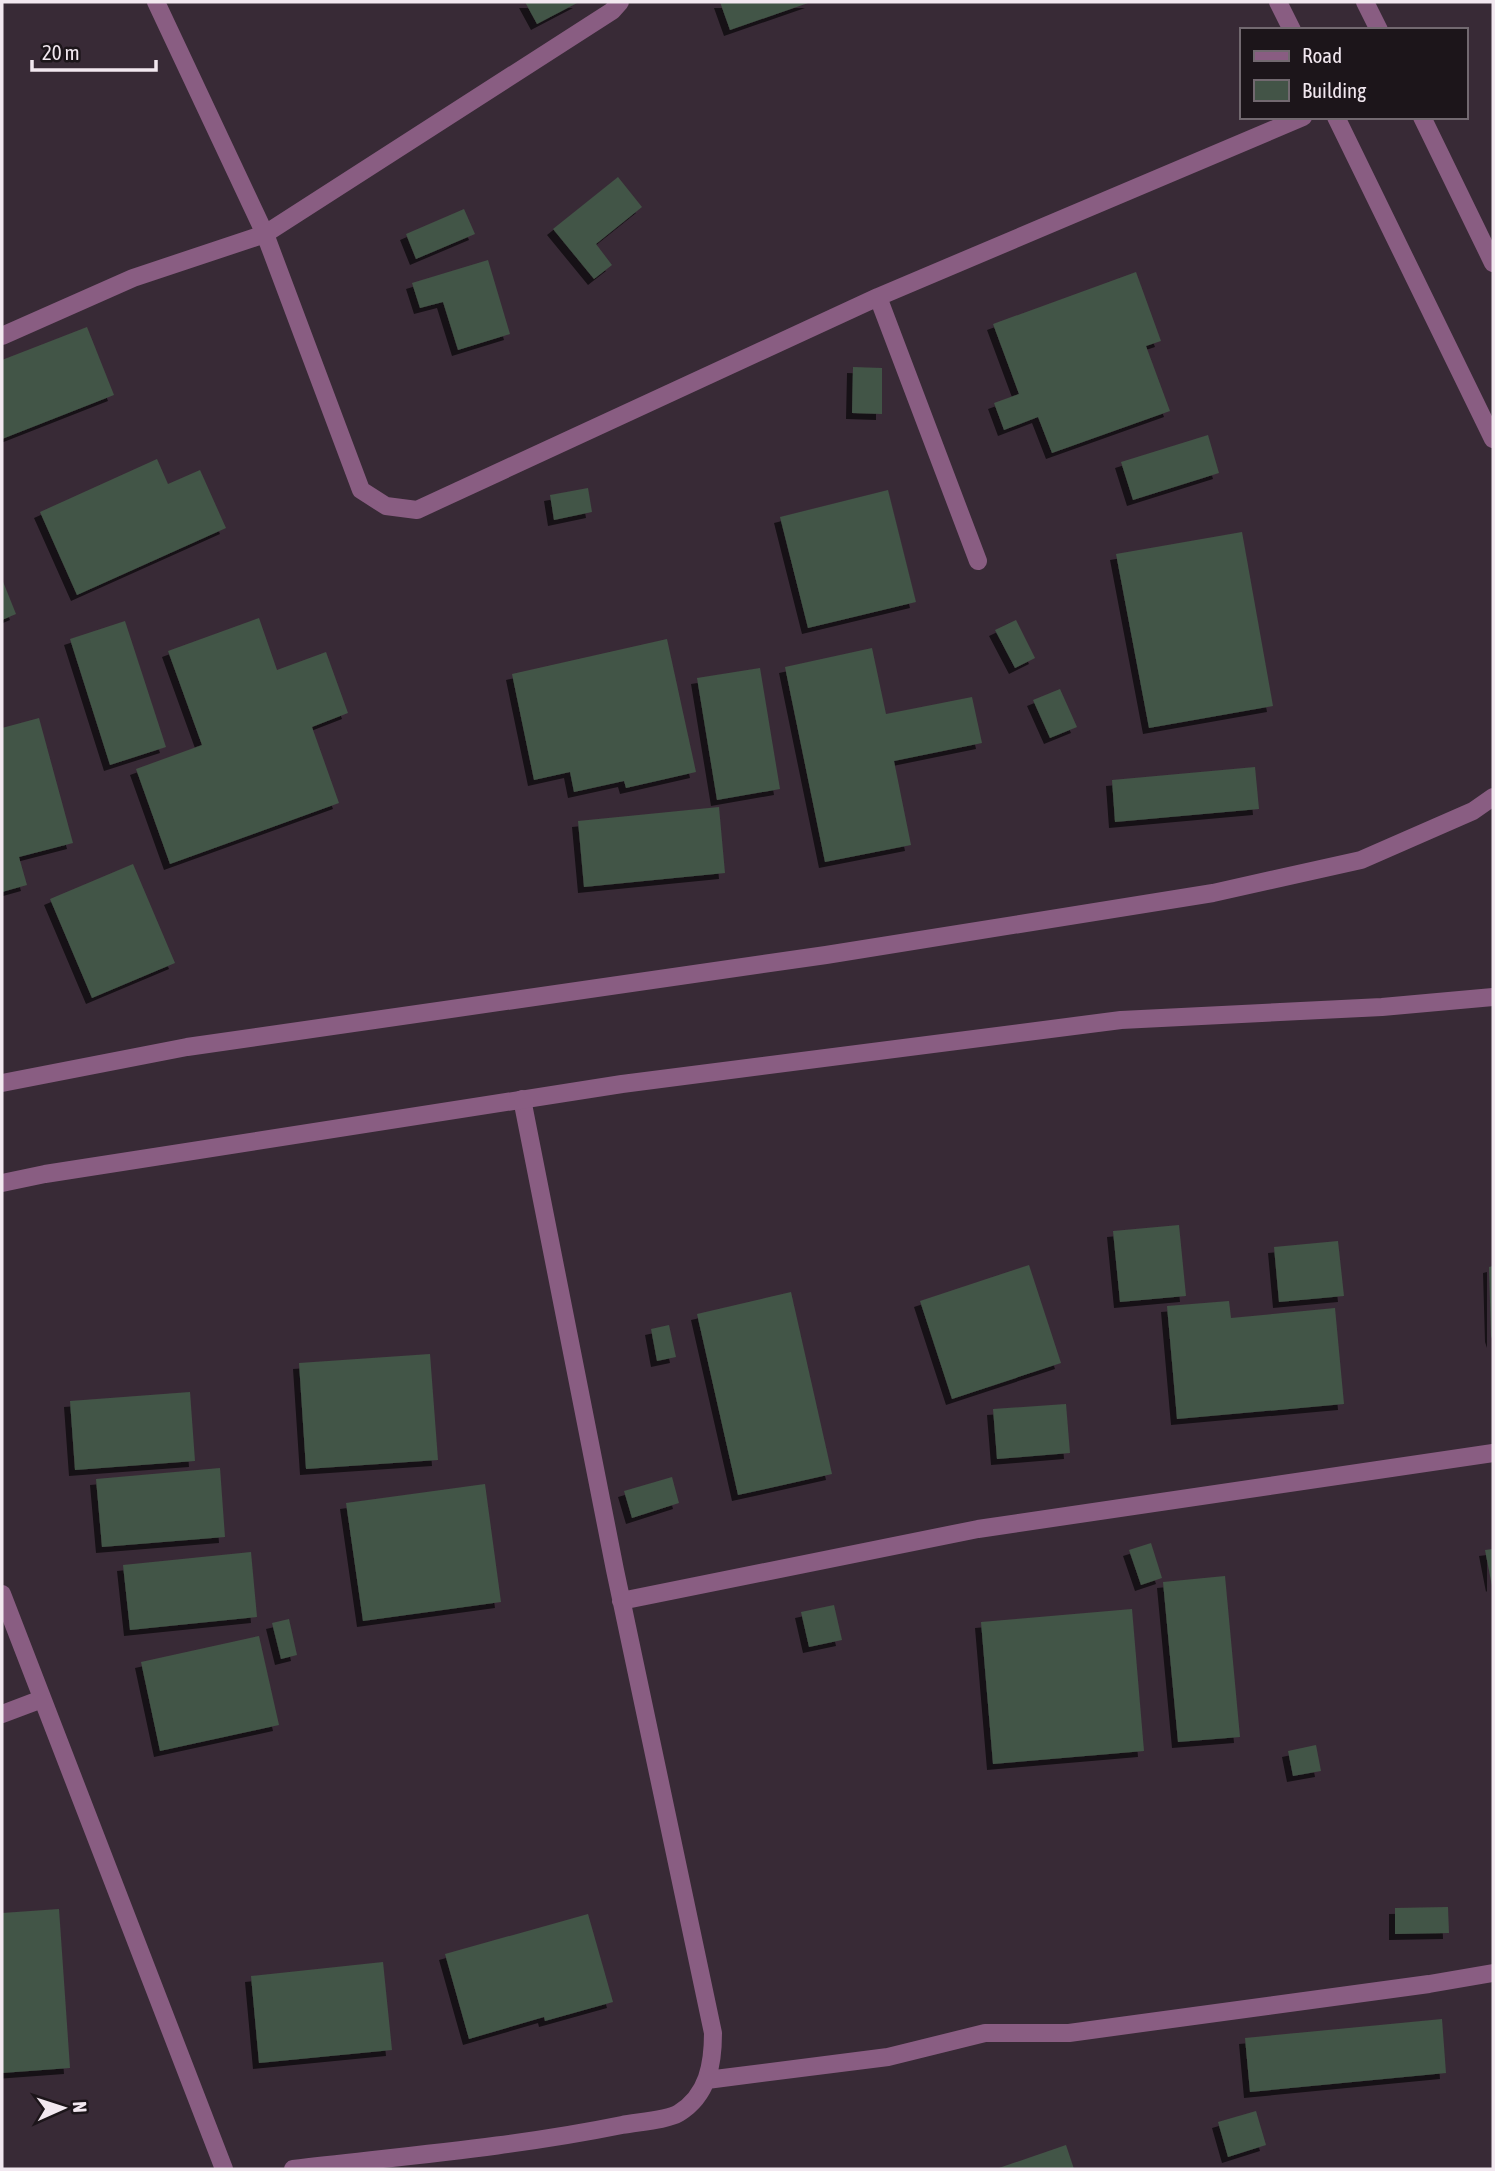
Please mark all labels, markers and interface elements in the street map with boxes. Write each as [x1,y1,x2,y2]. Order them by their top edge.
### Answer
scale bar [32,28,156,72]
legend [1240,28,1467,119]
text: 20 m [42,40,80,64]
text: Road [1302,43,1342,67]
text: Building [1302,78,1366,102]
north arrow [28,2073,98,2143]
text: N [69,2101,91,2113]

